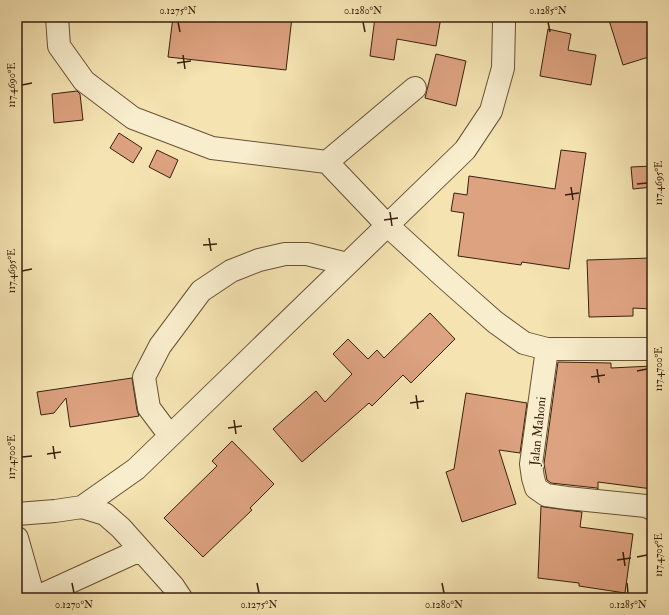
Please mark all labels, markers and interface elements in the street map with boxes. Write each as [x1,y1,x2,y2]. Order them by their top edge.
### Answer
text: 0.1275°N [159,5,197,17]
text: 0.1280°N [344,5,382,17]
text: 0.1285°N [529,5,567,17]
text: 117.4690°E [6,62,18,108]
text: 117.4695°E [653,161,665,205]
text: 117.4695°E [6,249,18,293]
text: 117.4700°E [653,347,665,391]
street label: Jalan Mahoni [526,395,550,468]
text: 117.4700°E [6,435,18,479]
text: 117.4705°E [653,533,665,577]
text: 0.1270°N [55,599,93,611]
text: 0.1275°N [240,599,278,611]
text: 0.1280°N [425,599,463,611]
text: 0.1285°N [609,599,647,611]

